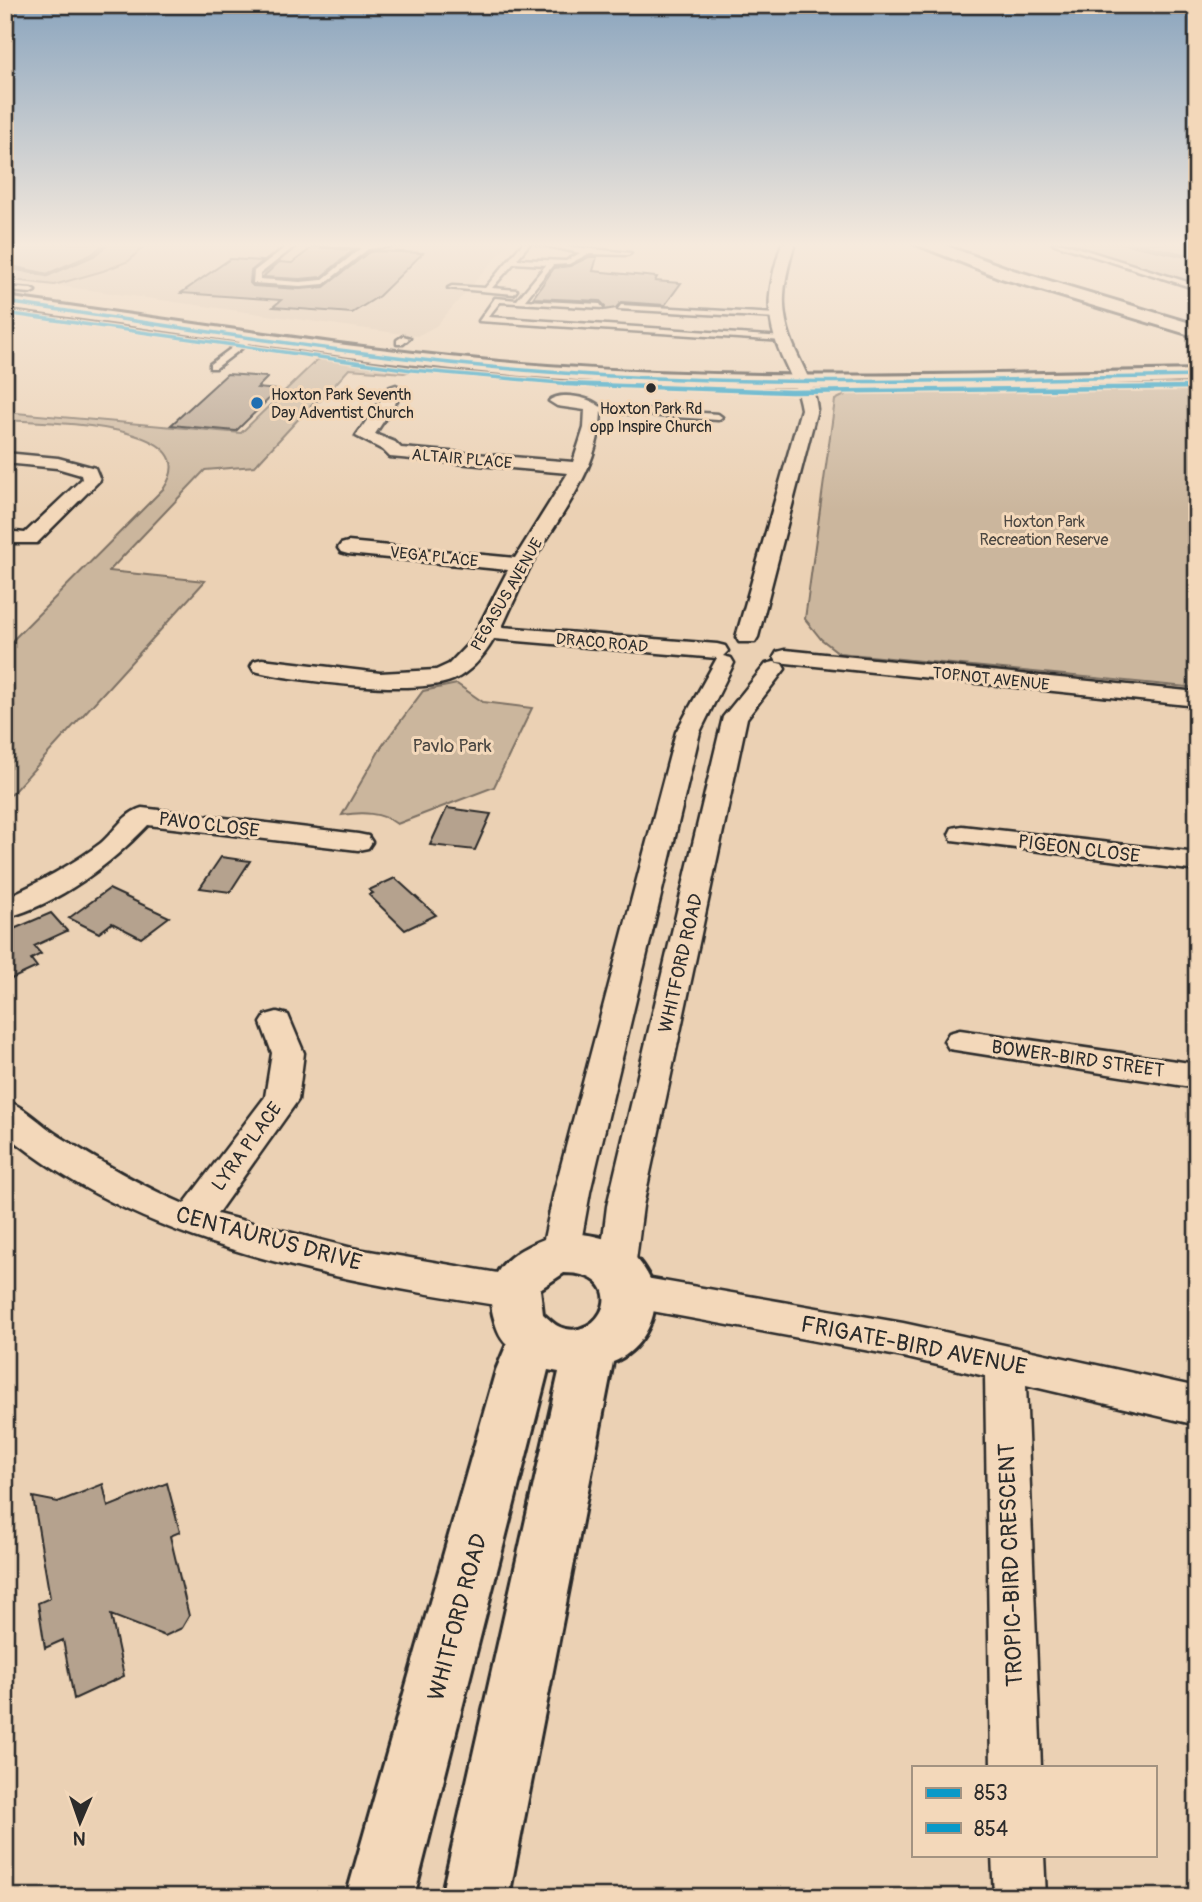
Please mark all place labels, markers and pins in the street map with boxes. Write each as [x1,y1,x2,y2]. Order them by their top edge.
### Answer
marker: Hoxton Park Rd opp Inspire Church [644,381,658,395]
place label: Hoxton Park Seventh Day Adventist Church [271,385,414,423]
marker: Hoxton Park Seventh Day Adventist Church [249,395,265,411]
place label: Hoxton Park Rd opp Inspire Church [590,399,712,437]

